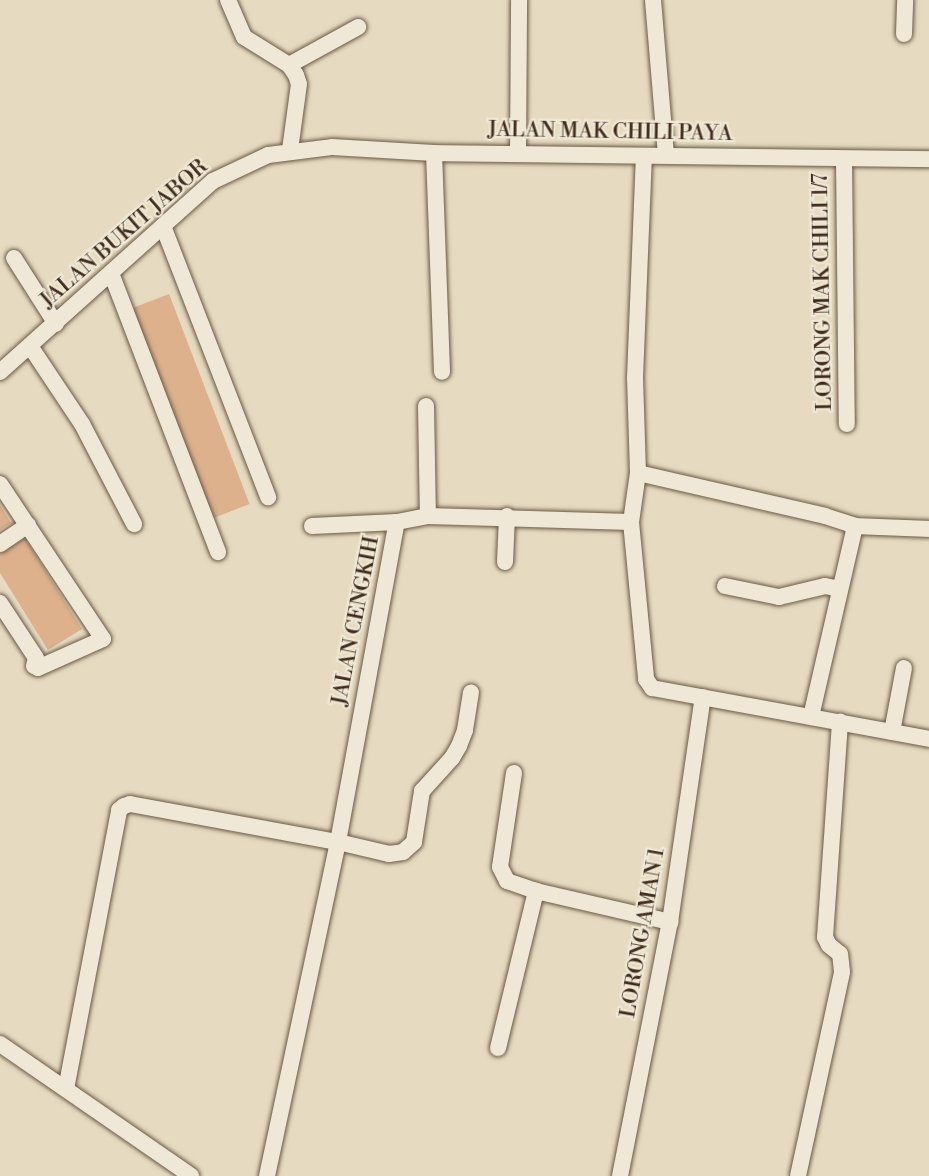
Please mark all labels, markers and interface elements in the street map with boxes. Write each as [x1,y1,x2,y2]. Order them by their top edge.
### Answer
street label: JALAN MAK CHILI PAYA [487,117,733,147]
street label: JALAN BUKIT JABOR [35,155,213,313]
street label: LORONG MAK CHILI 1/7 [808,173,838,411]
street label: JALAN CENGKIH [327,534,385,708]
street label: LORONG AMAN 1 [616,846,670,1020]

